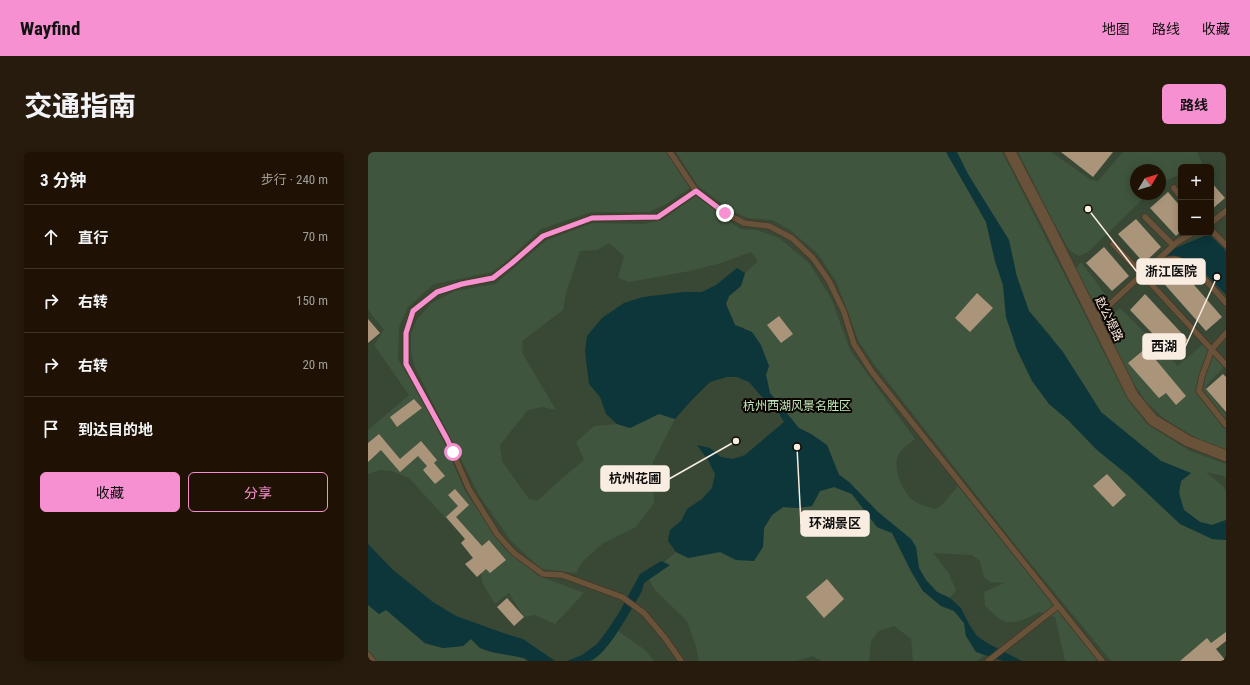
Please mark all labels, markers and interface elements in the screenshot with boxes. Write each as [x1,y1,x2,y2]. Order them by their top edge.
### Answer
text: Wayfind [20,17,80,40]
text: 地图 [1102,21,1130,37]
text: 路线 [1152,21,1180,37]
text: 收藏 [1202,21,1230,37]
button: 路线 [1162,84,1226,124]
text: 交通指南 [24,90,136,123]
north arrow [1130,164,1166,200]
map controls [1178,164,1214,236]
button: + [1178,164,1214,200]
text: 3 分钟 [40,170,87,190]
text: 步行 · 240 m [261,172,328,187]
button: − [1178,200,1214,236]
route end [716,204,734,222]
icon: ahead [40,226,62,248]
text: 直行 [78,229,108,247]
text: 70 m [302,229,328,244]
callout: 浙江医院 [1137,259,1205,284]
text: 浙江医院 [1145,264,1197,279]
icon: right [40,290,62,312]
text: 右转 [78,293,108,311]
text: 150 m [296,293,328,308]
street label: 赵公堤路 [1092,294,1126,344]
callout: 西湖 [1143,334,1185,359]
text: 西湖 [1151,339,1177,354]
icon: right [40,354,62,376]
text: 右转 [78,357,108,375]
text: 20 m [302,357,328,372]
park label: 杭州西湖风景名胜区 [743,399,851,413]
icon: arrive [40,418,62,440]
text: 到达目的地 [78,421,153,439]
route start [444,443,462,461]
callout: 杭州花圃 [601,466,669,491]
text: 杭州花圃 [609,471,661,486]
button: 收藏 [40,472,180,512]
button: 分享 [188,472,328,512]
callout: 环湖景区 [801,511,869,536]
text: 环湖景区 [809,516,861,531]

